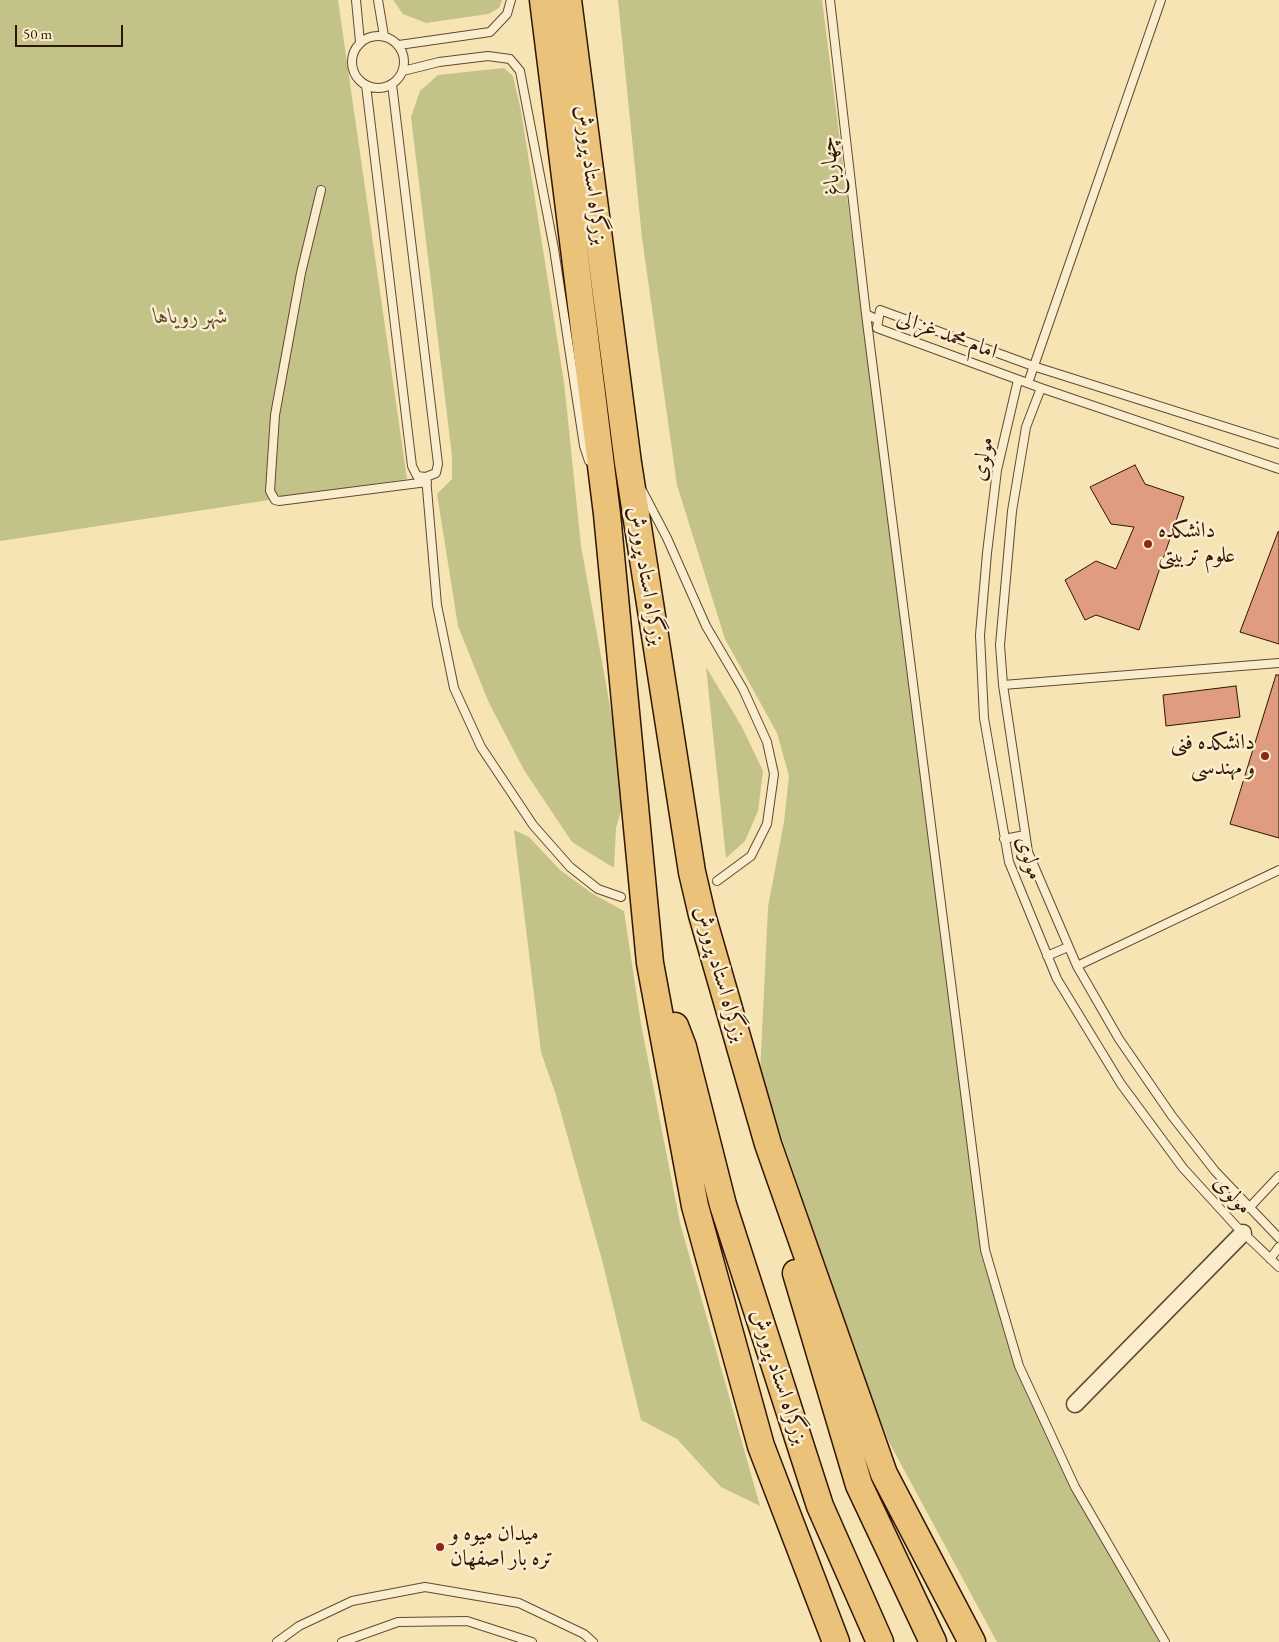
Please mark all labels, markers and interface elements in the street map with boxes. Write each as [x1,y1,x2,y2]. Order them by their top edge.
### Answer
scale bar [18,15,125,47]
text: 50 m [23,24,52,43]
street label: بزرگراه استاد پرورش [569,104,613,246]
street label: چهارباغ [815,135,847,197]
park label: شهر رویاها [154,304,228,330]
street label: امام محمد غزالی [893,305,1001,365]
street label: مولوی [966,435,1000,483]
street label: بزرگراه استاد پرورش [622,505,670,647]
place label: دانشکده علوم تربیتی [1158,518,1235,570]
marker: دانشکده علوم تربیتی [1142,538,1154,550]
place label: دانشکده فنی و مهندسی [1171,730,1255,781]
marker: دانشکده فنی و مهندسی [1259,750,1271,762]
street label: مولوی [1010,833,1048,883]
street label: بزرگراه استاد پرورش [688,903,752,1045]
street label: مولوی [1207,1170,1257,1220]
street label: بزرگراه استاد پرورش [745,1306,813,1448]
place label: میدان میوه و تره بار اصفهان [450,1521,553,1572]
marker: میدان میوه و تره بار اصفهان [434,1541,446,1553]

